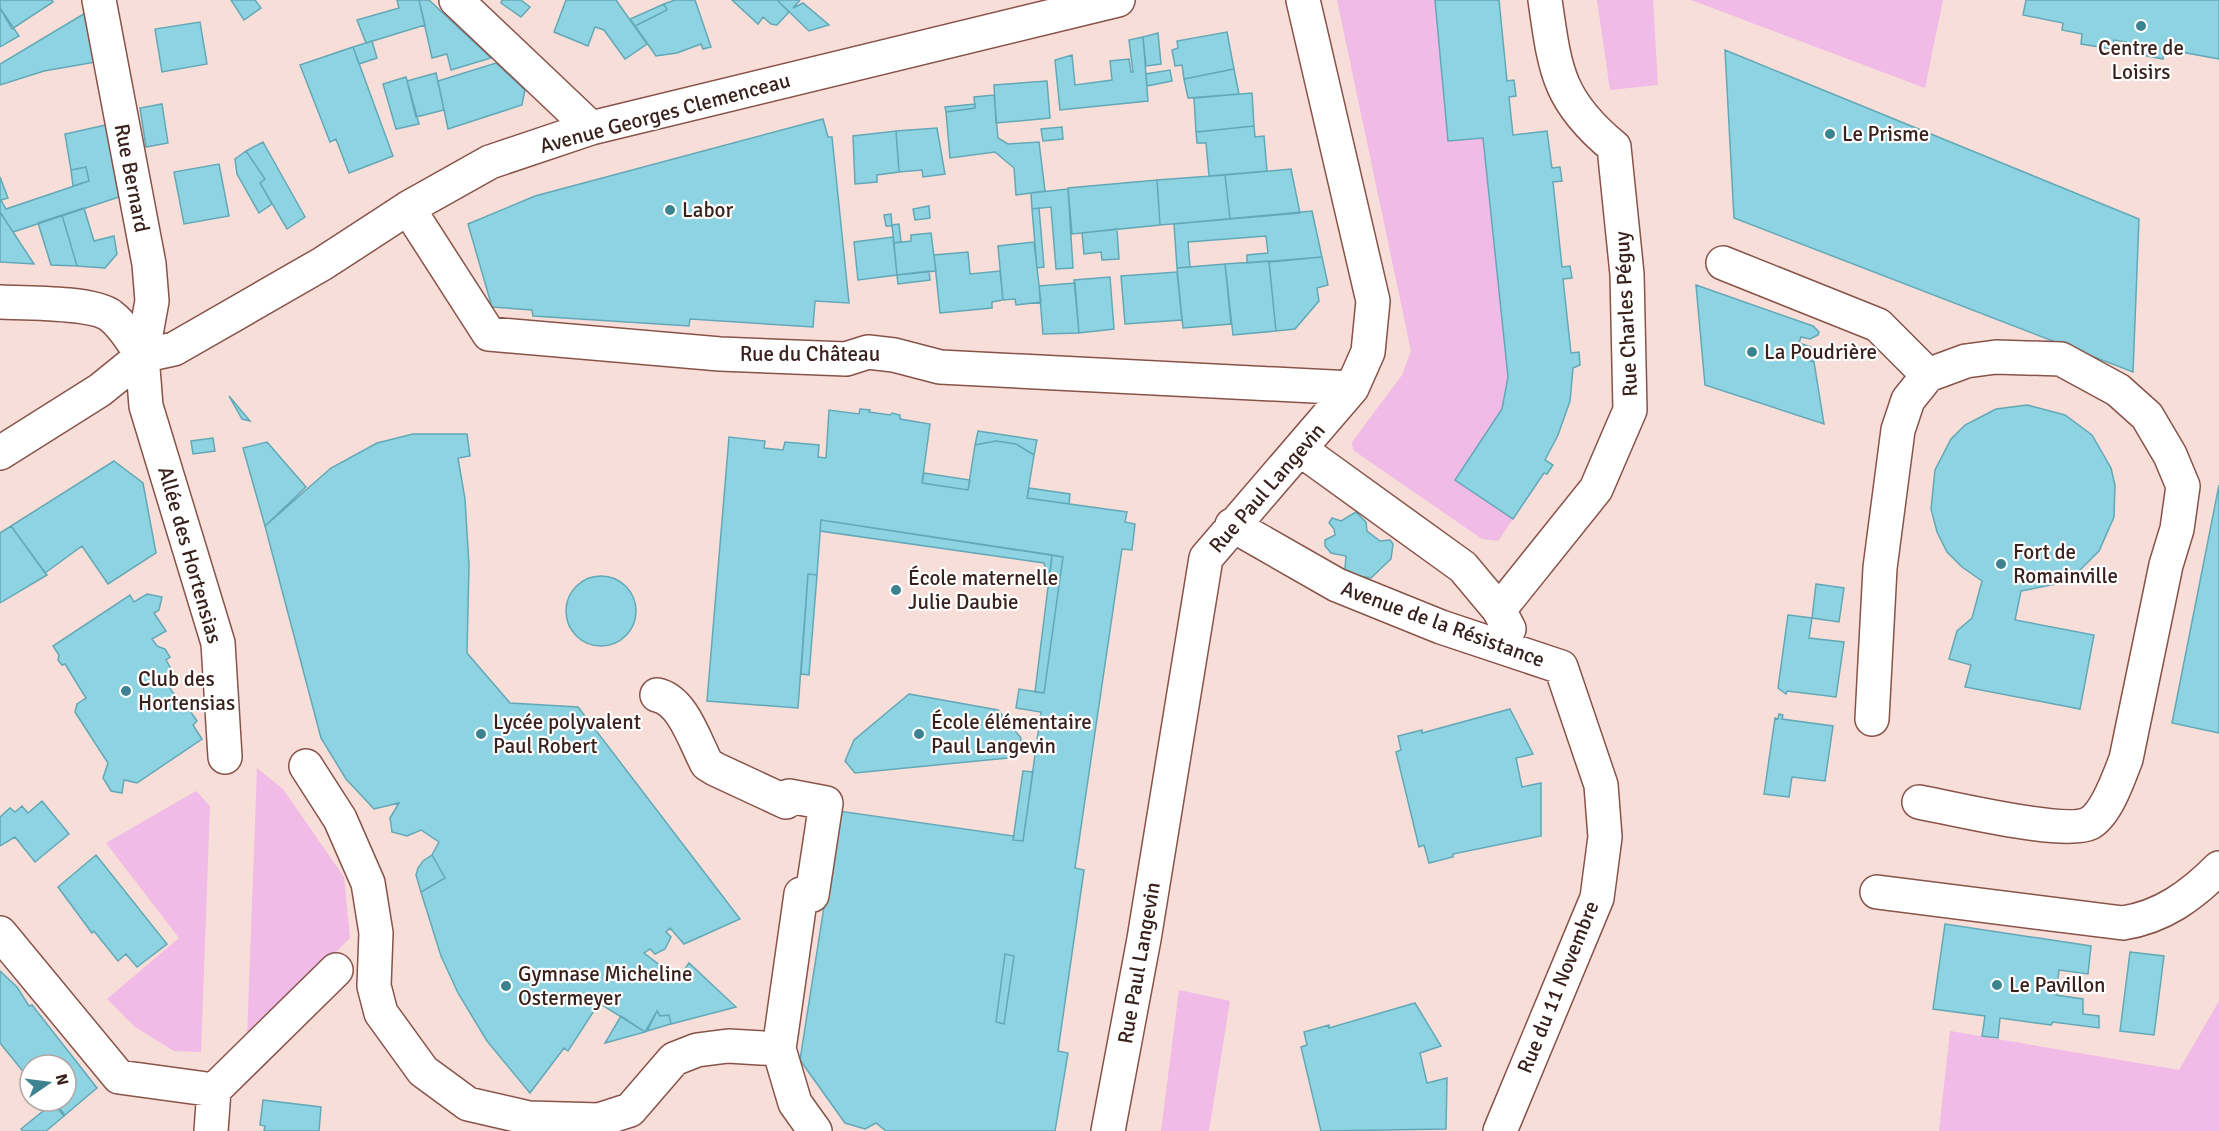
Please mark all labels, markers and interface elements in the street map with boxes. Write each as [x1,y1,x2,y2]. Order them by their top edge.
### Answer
marker: Centre de Loisirs [2134,19,2148,33]
place label: Centre de Loisirs [2098,35,2184,85]
street label: Avenue Georges Clemenceau [537,67,793,159]
street label: Rue Bernard [109,121,155,235]
place label: Le Prisme [1842,121,1929,147]
marker: Le Prisme [1823,127,1837,141]
place label: Labor [682,197,733,223]
marker: Labor [663,203,677,217]
street label: Rue Charles Péguy [1609,230,1643,397]
place label: La Poudrière [1764,339,1877,365]
street label: Rue du Château [740,341,880,367]
marker: La Poudrière [1745,345,1759,359]
street label: Rue Paul Langevin [1203,418,1331,558]
street label: Allée des Hortensias [152,464,228,646]
place label: Fort de Romainville [2013,539,2118,589]
marker: Fort de Romainville [1994,557,2008,571]
place label: École maternelle Julie Daubie [908,565,1058,615]
street label: Avenue de la Résistance [1338,575,1548,673]
marker: École maternelle Julie Daubie [889,583,903,597]
place label: Club des Hortensias [138,666,235,716]
marker: Club des Hortensias [119,684,133,698]
place label: Lycée polyvalent Paul Robert [493,709,641,759]
place label: École élémentaire Paul Langevin [931,709,1092,759]
marker: Lycée polyvalent Paul Robert [474,727,488,741]
marker: École élémentaire Paul Langevin [912,727,926,741]
street label: Rue Paul Langevin [1112,880,1166,1046]
street label: Rue du 11 Novembre [1512,897,1604,1077]
place label: Gymnase Micheline Ostermeyer [518,961,693,1011]
place label: Le Pavillon [2009,972,2106,998]
marker: Le Pavillon [1990,978,2004,992]
marker: Gymnase Micheline Ostermeyer [499,979,513,993]
north arrow [18,1053,78,1113]
text: N [51,1072,73,1087]

